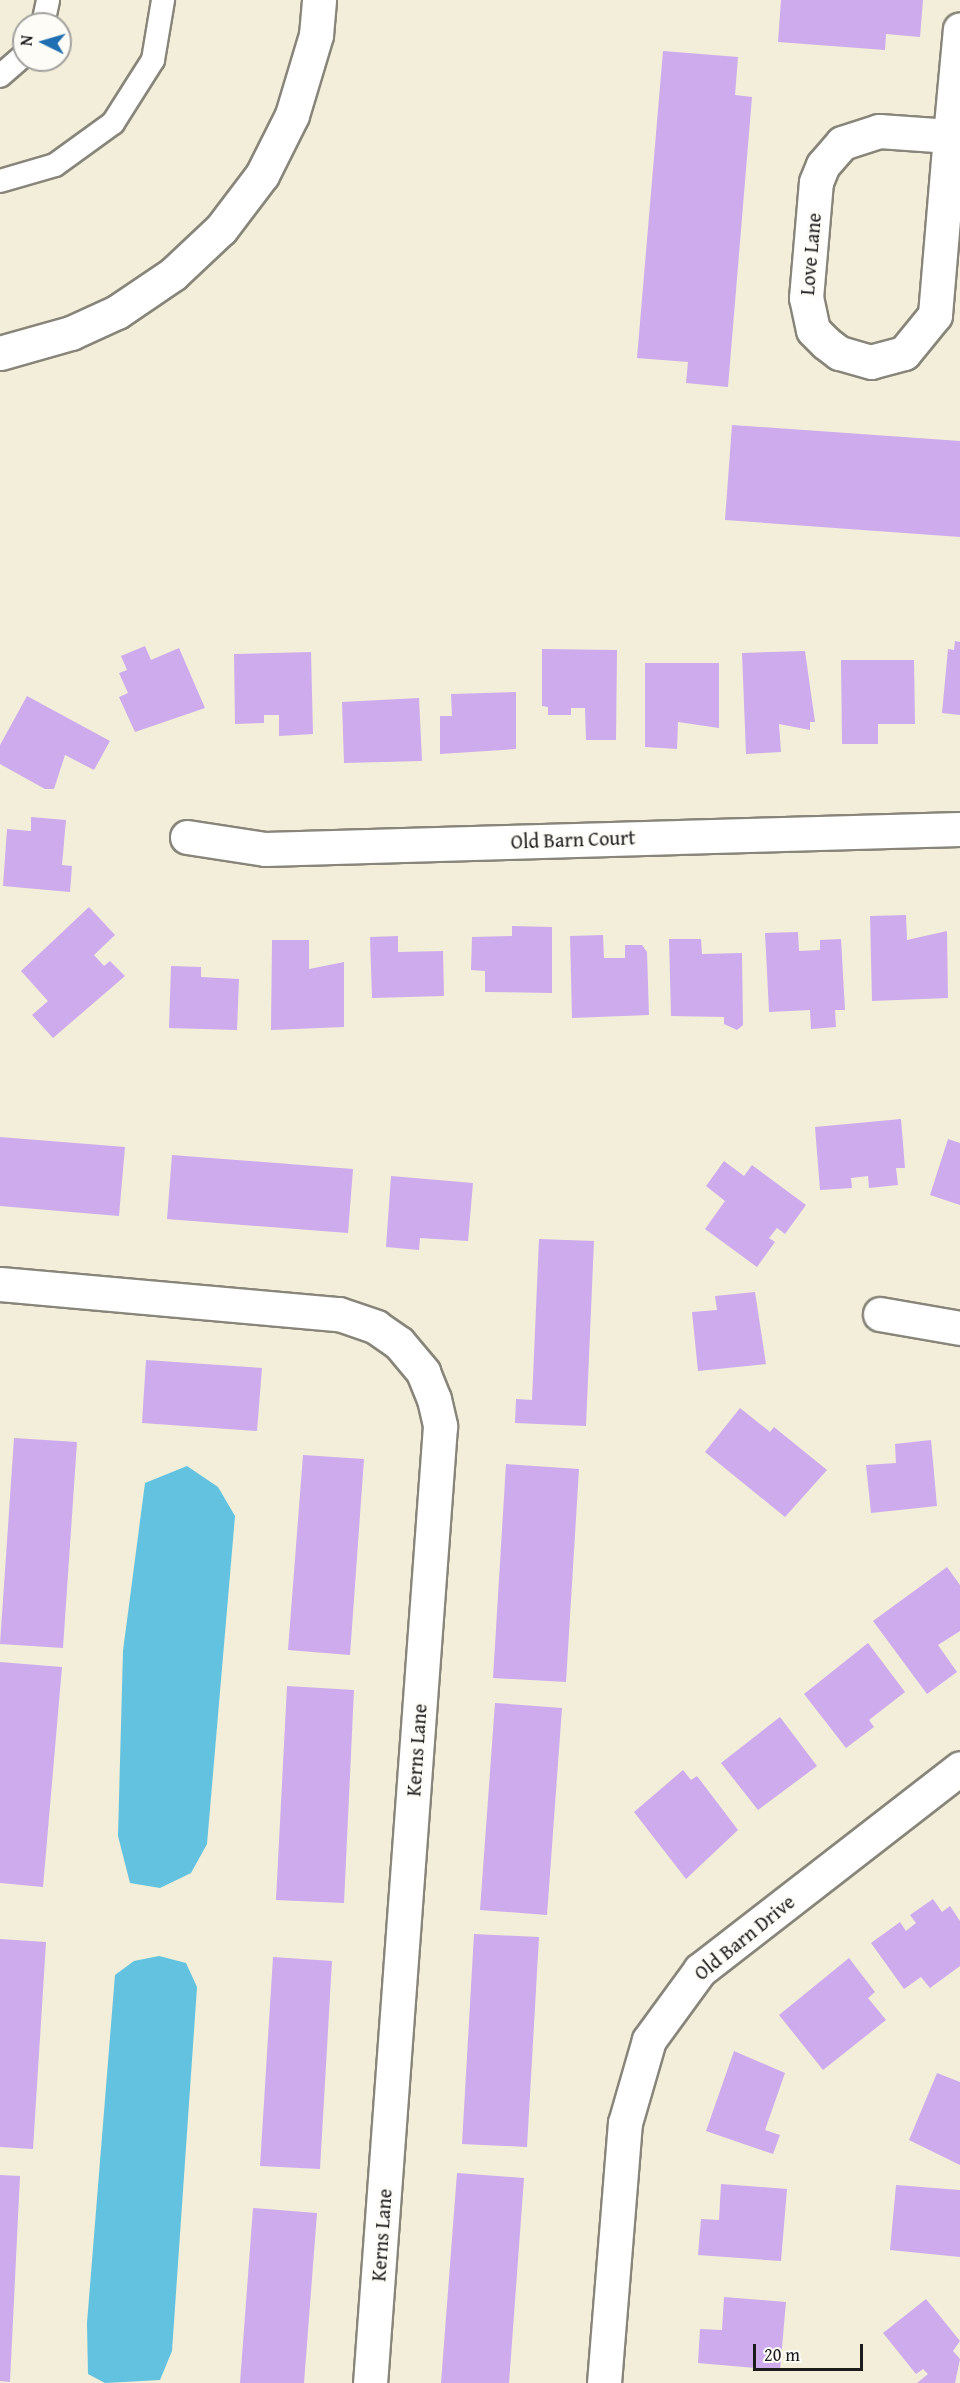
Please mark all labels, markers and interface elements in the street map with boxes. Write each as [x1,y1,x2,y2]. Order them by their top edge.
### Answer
north arrow [12,12,72,72]
text: N [14,34,38,47]
street label: Love Lane [794,212,826,296]
street label: Old Barn Court [510,825,636,853]
street label: Kerns Lane [401,1703,431,1797]
street label: Old Barn Drive [689,1889,799,1985]
street label: Kerns Lane [366,2188,396,2282]
scale bar [756,2332,866,2370]
text: 20 m [764,2341,800,2368]

